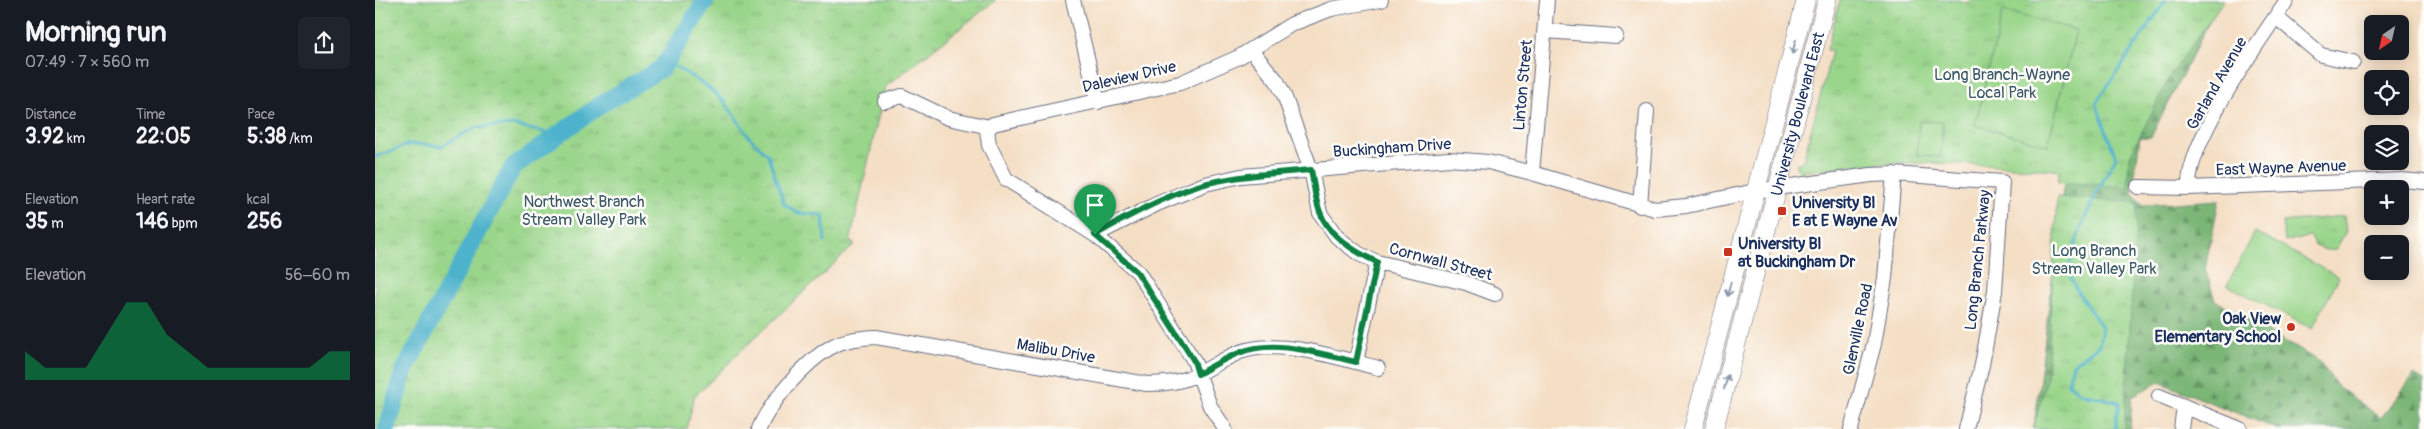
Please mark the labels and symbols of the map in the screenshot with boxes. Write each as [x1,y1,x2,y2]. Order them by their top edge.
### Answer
north arrow [2364,15,2409,60]
street label: University Boulevard East [1767,29,1829,198]
street label: Garland Avenue [2182,33,2252,134]
street label: Linton Street [1509,38,1537,131]
one-way arrow [1789,39,1798,55]
street label: Daleview Drive [1080,56,1178,97]
park label: Long Branch-Wayne Local Park [1934,65,2070,103]
street label: Buckingham Drive [1332,134,1452,162]
street label: East Wayne Avenue [2216,156,2347,180]
pin [1074,184,1116,235]
street label: Long Branch Parkway [1961,189,1995,331]
park label: Northwest Branch Stream Valley Park [521,192,647,230]
place label: University Bl E at E Wayne Av [1792,193,1897,231]
marker: University Bl E at E Wayne Av [1776,205,1788,217]
place label: University Bl at Buckingham Dr [1738,234,1855,272]
street label: Cornwall Street [1387,239,1495,285]
park label: Long Branch Stream Valley Park [2031,241,2157,279]
marker: University Bl at Buckingham Dr [1722,246,1734,258]
one-way arrow [1724,280,1733,296]
street label: Glenville Road [1839,282,1877,377]
place label: Oak View Elementary School [2155,309,2281,347]
marker: Oak View Elementary School [2285,321,2297,333]
street label: Malibu Drive [1015,334,1097,368]
one-way arrow [1722,374,1732,390]

